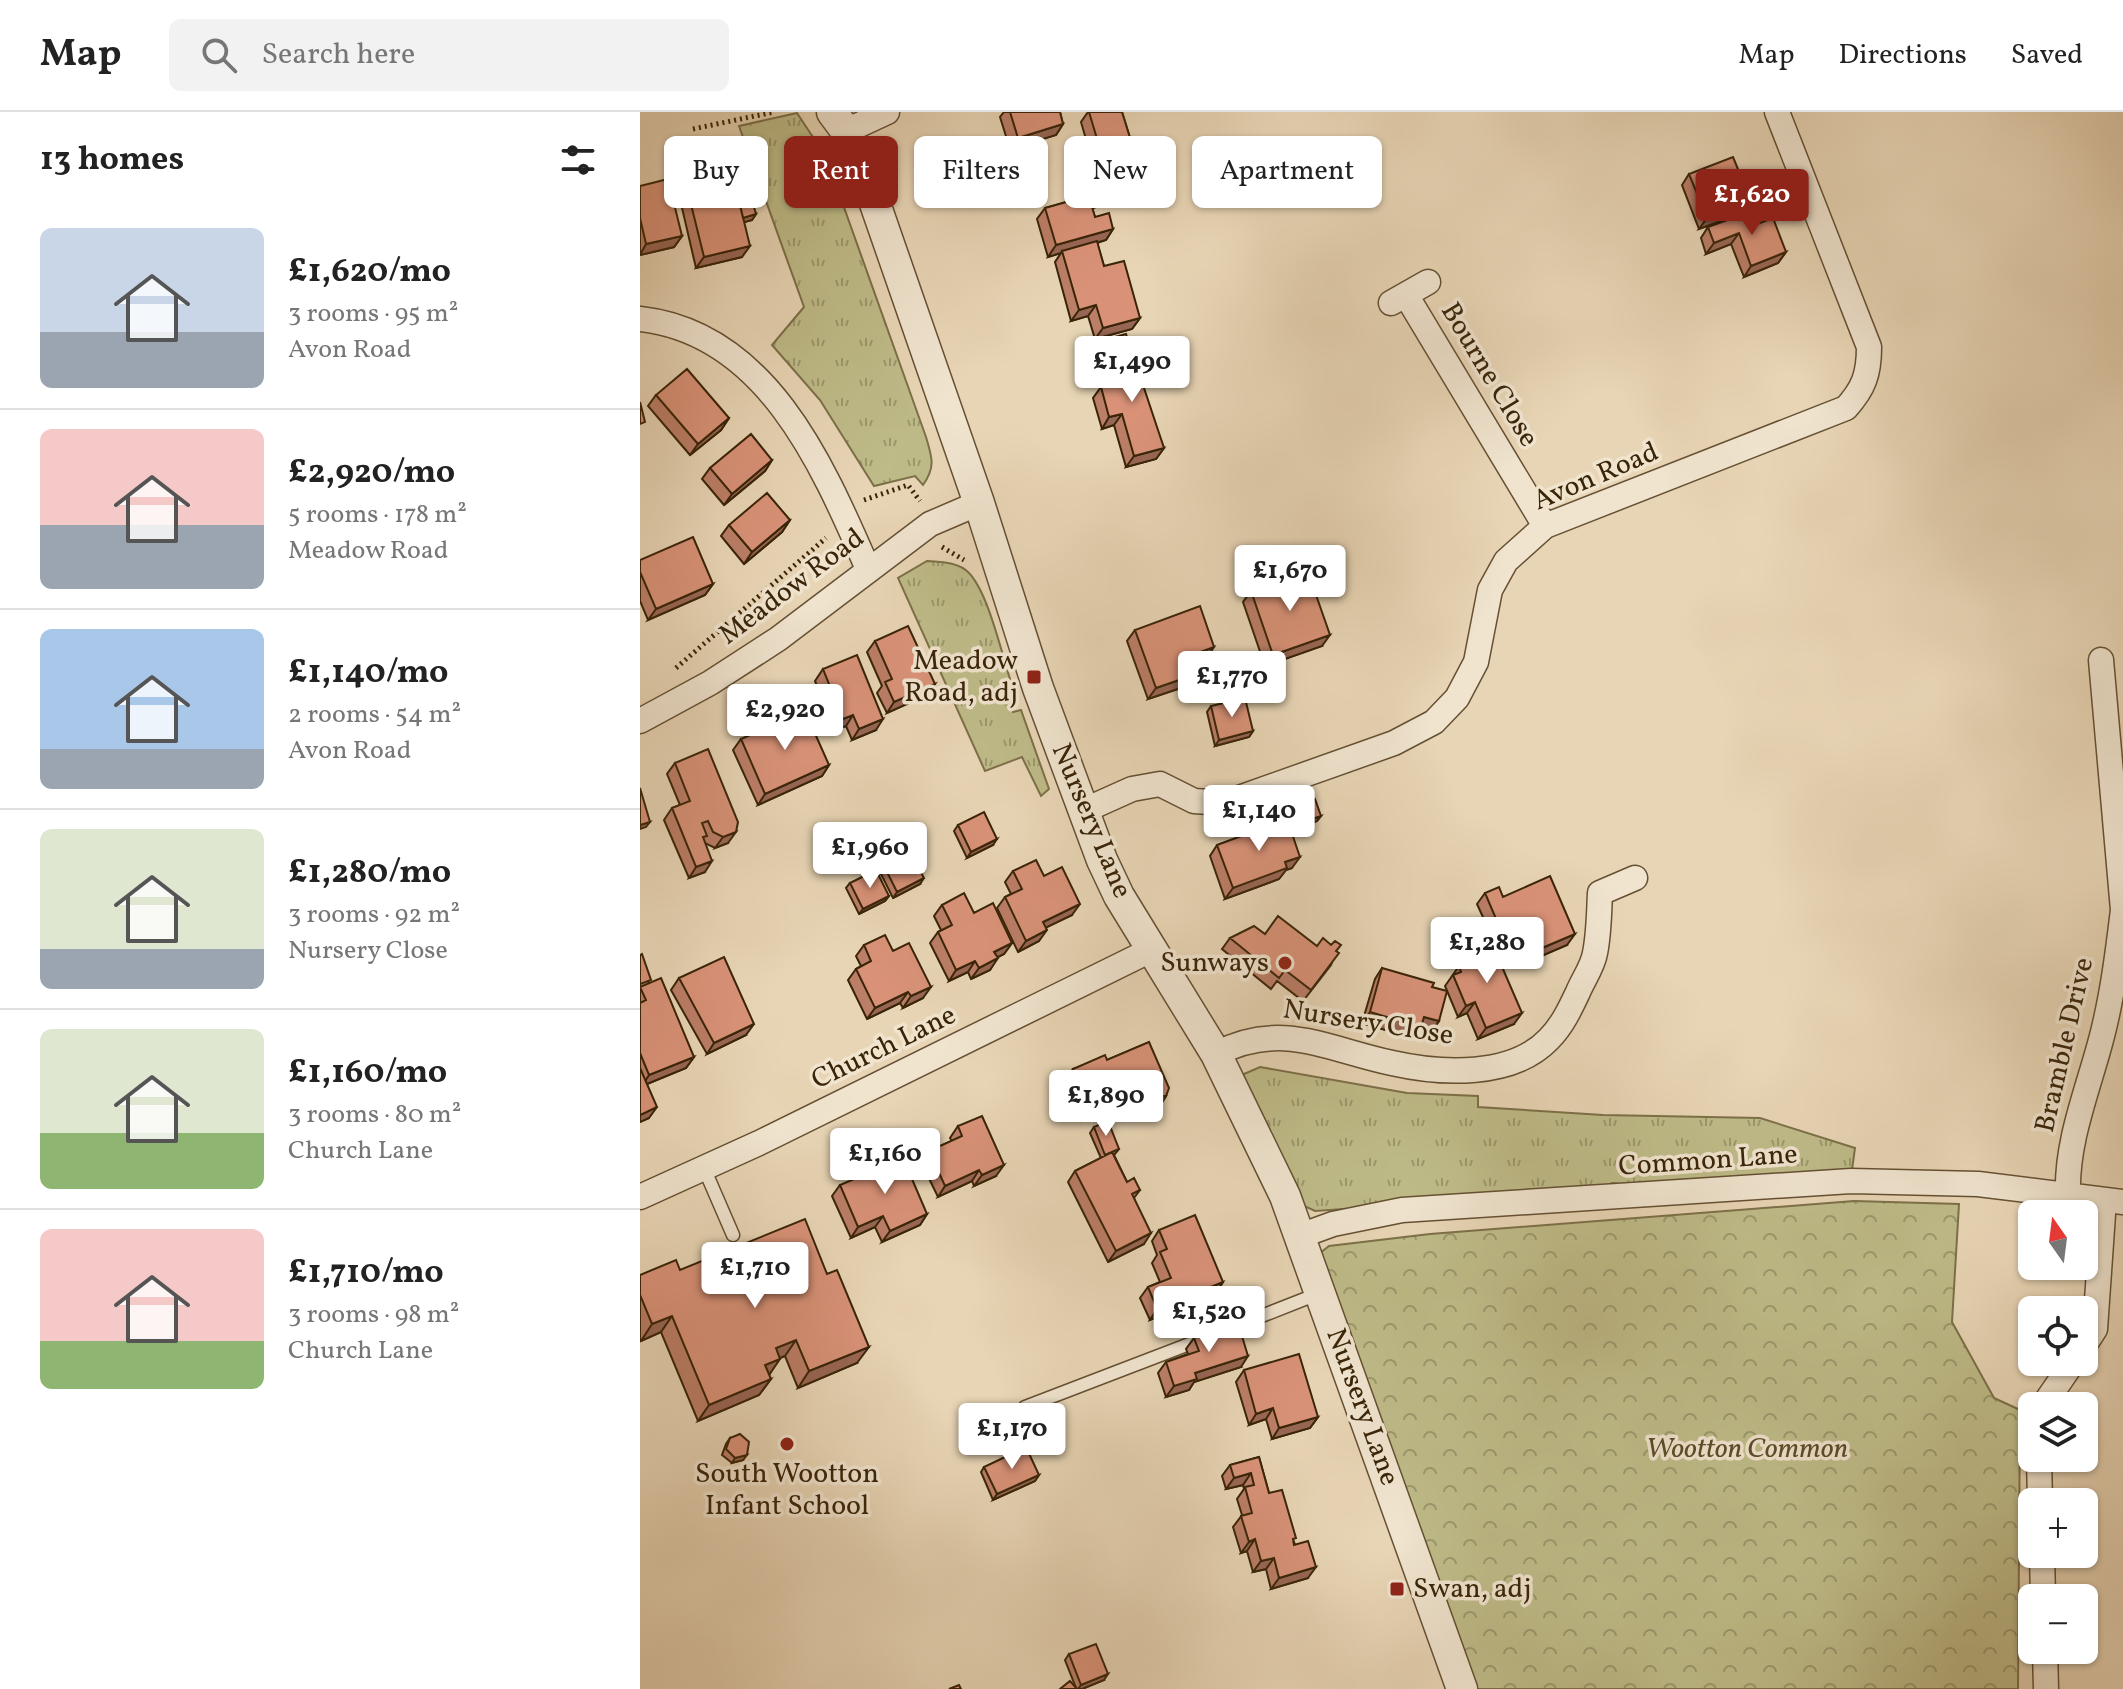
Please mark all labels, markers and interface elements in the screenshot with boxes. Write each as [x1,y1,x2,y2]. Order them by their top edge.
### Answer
search box [169,19,729,91]
text: Map [40,29,121,82]
icon: search [197,33,241,77]
text: Search here [261,34,415,76]
text: Map [1739,36,1795,75]
text: Directions [1839,36,1967,75]
text: Saved [2011,36,2083,75]
chip: Buy [664,136,768,208]
chip: Rent [784,136,898,208]
chip: Filters [914,136,1048,208]
chip: New [1064,136,1176,208]
chip: Apartment [1192,136,1382,208]
text: 13 homes [40,137,184,184]
icon: filters [556,138,600,182]
pin: £1,620 [1687,169,1817,237]
text: £1,620 [1714,177,1790,213]
text: £1,620/mo [288,249,451,296]
icon: home [104,260,200,356]
street label: Bourne Close [1430,295,1548,455]
text: 3 rooms · 95 m² [288,296,458,332]
text: Avon Road [288,332,411,368]
pin: £1,490 [1067,336,1197,404]
text: £1,490 [1093,344,1171,380]
street label: Avon Road [1527,433,1665,521]
text: £2,920/mo [288,450,455,497]
icon: home [104,461,200,557]
text: 5 rooms · 178 m² [288,497,467,533]
street label: Meadow Road [711,519,873,655]
text: Meadow Road [288,533,448,569]
pin: £1,670 [1225,545,1355,613]
text: £1,670 [1253,553,1327,589]
place label: Meadow Road, adj [904,642,1018,713]
text: £1,140/mo [288,650,448,697]
pin: £1,770 [1167,651,1297,719]
text: £1,770 [1196,659,1268,695]
icon: home [104,661,200,757]
marker: Meadow Road, adj [1025,668,1043,686]
pin: £2,920 [720,684,850,752]
text: £2,920 [745,692,825,728]
text: 2 rooms · 54 m² [288,697,461,733]
text: Avon Road [288,733,411,769]
street label: Nursery Lane [1041,738,1141,904]
pin: £1,140 [1194,785,1324,853]
text: £1,140 [1222,793,1296,829]
pin: £1,960 [805,822,935,890]
text: £1,960 [831,830,909,866]
text: £1,280/mo [288,850,451,897]
icon: home [104,861,200,957]
text: 3 rooms · 92 m² [288,897,460,933]
pin: £1,280 [1422,917,1552,985]
text: £1,280 [1449,925,1525,961]
text: Nursery Close [288,933,448,969]
place label: Sunways [1160,944,1269,983]
marker: Sunways [1276,954,1294,972]
street label: Bramble Drive [2026,954,2104,1136]
street label: Nursery Close [1280,990,1456,1056]
street label: Church Lane [805,996,963,1100]
text: £1,160/mo [288,1050,447,1097]
icon: home [104,1061,200,1157]
pin: £1,890 [1041,1070,1171,1138]
text: £1,890 [1067,1078,1145,1114]
text: 3 rooms · 80 m² [288,1097,461,1133]
pin: £1,160 [820,1128,950,1196]
text: Church Lane [288,1133,433,1169]
street label: Common Lane [1617,1135,1799,1187]
text: £1,160 [848,1136,922,1172]
north arrow [2018,1200,2098,1280]
map controls [2018,1200,2098,1664]
pin: £1,710 [690,1242,820,1310]
text: £1,710/mo [288,1250,444,1297]
text: £1,710 [719,1250,791,1286]
icon: home [104,1261,200,1357]
pin: £1,520 [1144,1286,1274,1354]
text: £1,520 [1172,1294,1246,1330]
button: locate [2018,1296,2098,1376]
text: 3 rooms · 98 m² [288,1297,459,1333]
street label: Nursery Lane [1315,1323,1409,1491]
text: Church Lane [288,1333,433,1369]
button: layers [2018,1392,2098,1472]
pin: £1,170 [947,1403,1077,1471]
text: £1,170 [977,1411,1048,1447]
park label: Wootton Common [1646,1430,1848,1469]
marker: South Wootton Infant School [778,1435,796,1453]
place label: South Wootton Infant School [695,1455,879,1526]
button: + [2018,1488,2098,1568]
place label: Swan, adj [1413,1570,1531,1609]
marker: Swan, adj [1388,1580,1406,1598]
button: − [2018,1584,2098,1664]

